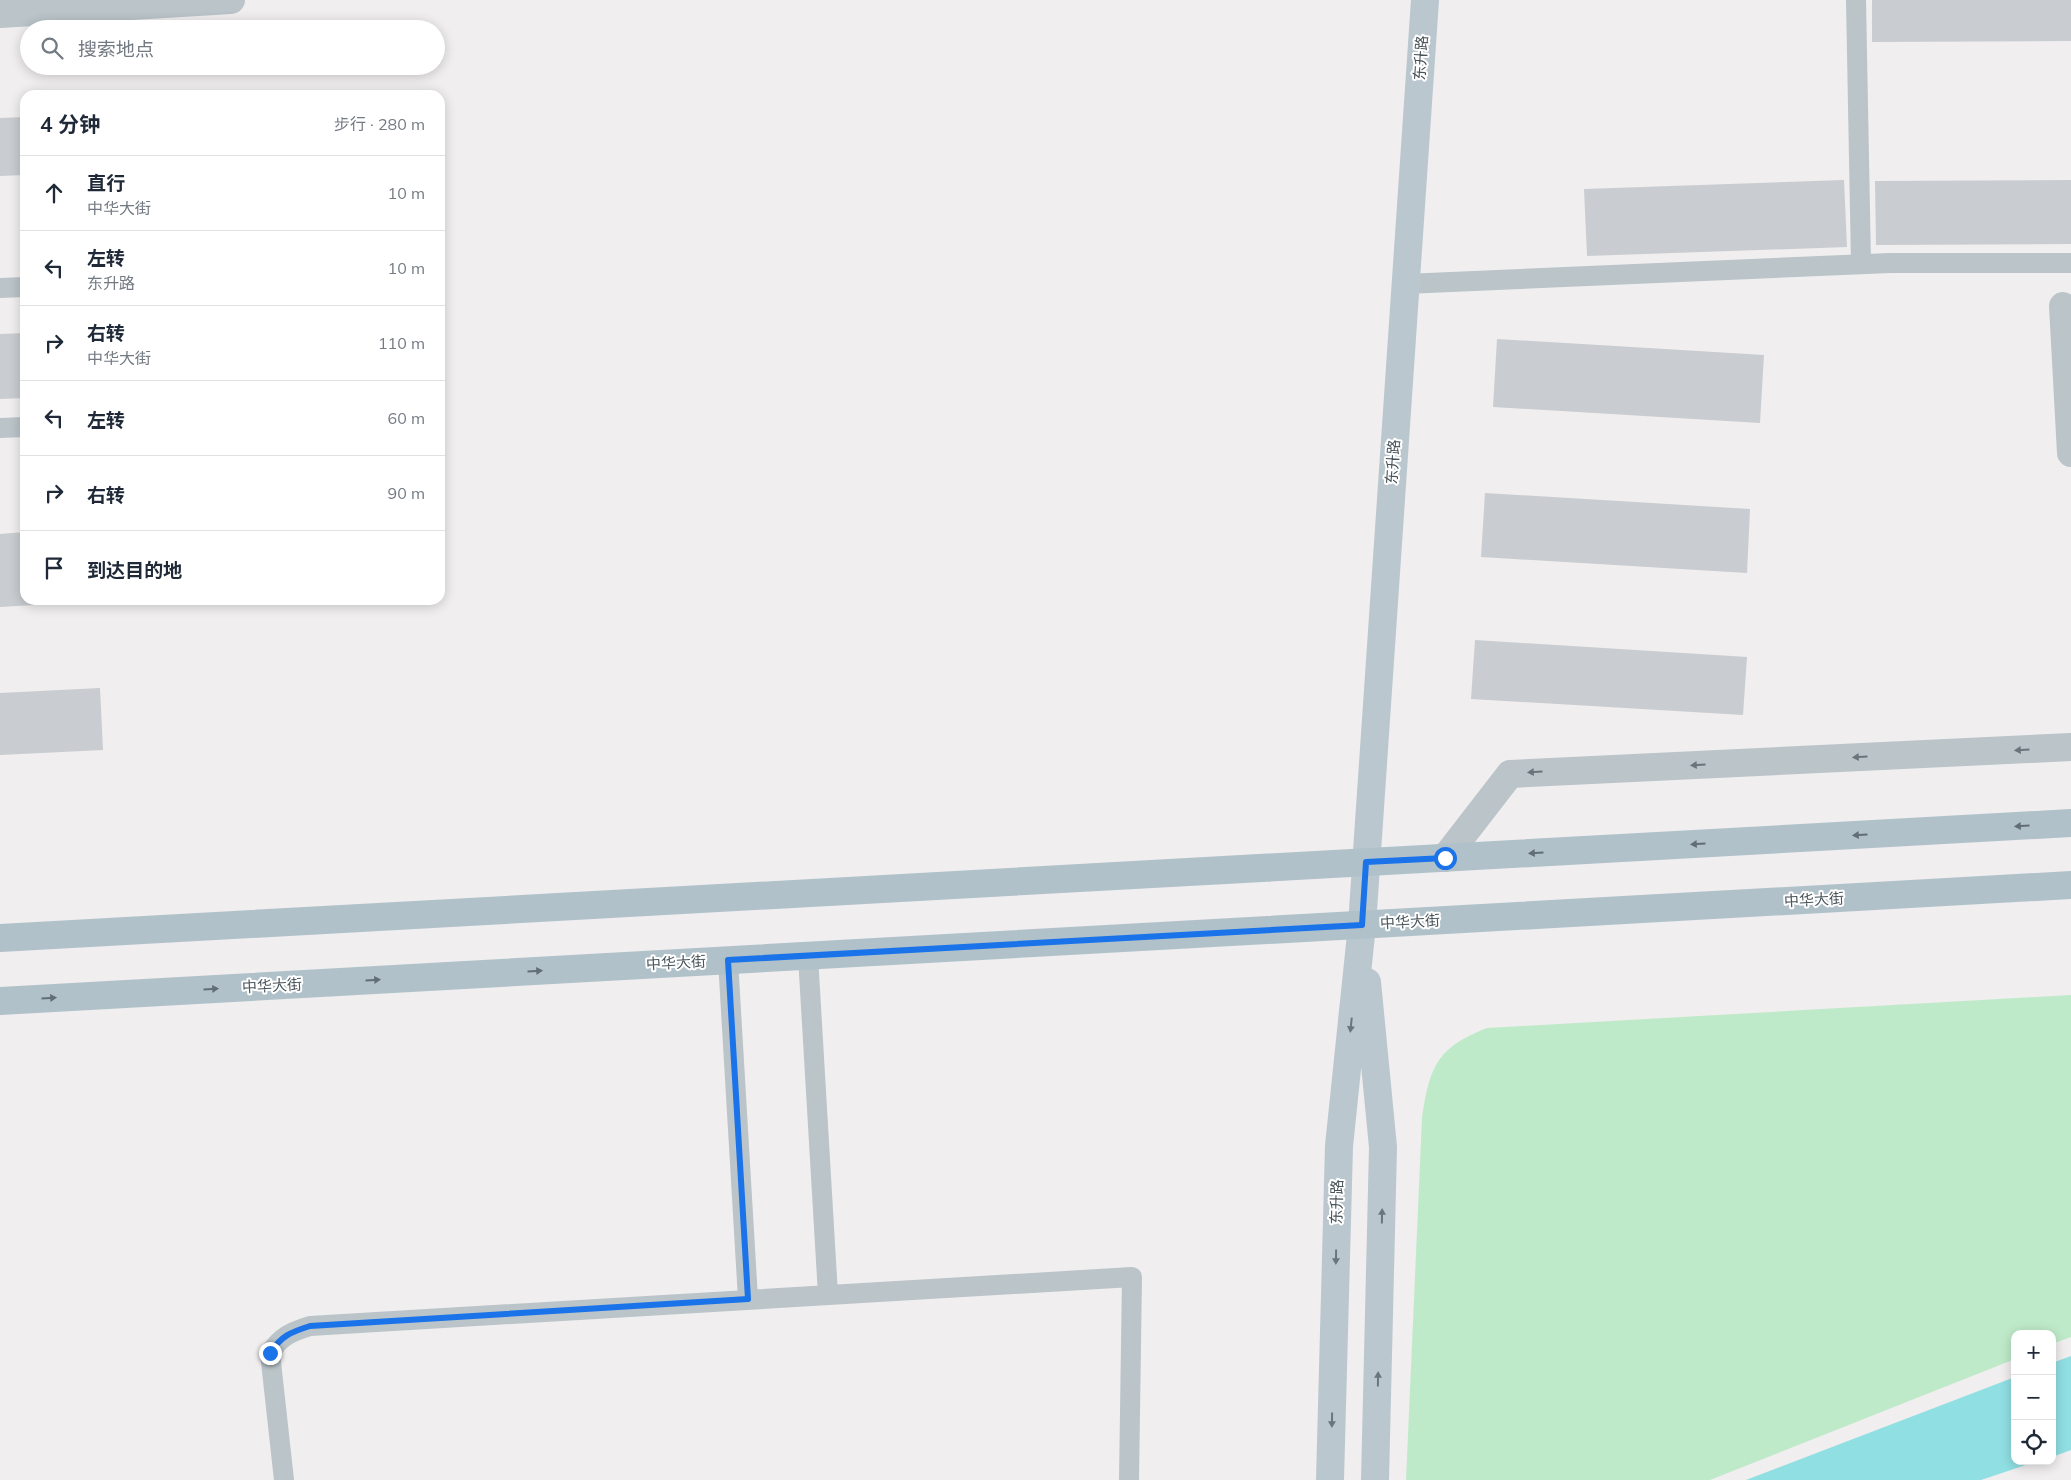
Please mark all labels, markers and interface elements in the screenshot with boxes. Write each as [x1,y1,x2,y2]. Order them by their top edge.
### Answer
search box [20,20,445,75]
icon: search [38,34,66,62]
street label: 东升路 [1409,35,1432,81]
text: 搜索地点 [78,37,154,61]
text: 4 分钟 [40,111,100,137]
text: 步行 · 280 m [334,114,425,134]
text: 直行 [87,171,125,195]
icon: ahead [40,179,68,207]
text: 10 m [388,183,425,203]
text: 中华大街 [87,198,151,218]
text: 左转 [87,246,125,270]
icon: left [40,254,68,282]
text: 10 m [388,258,425,278]
text: 东升路 [87,273,135,293]
text: 右转 [87,321,125,345]
icon: right [40,329,68,357]
text: 110 m [378,333,425,353]
text: 中华大街 [87,348,151,368]
icon: left [40,404,68,432]
text: 左转 [87,408,125,432]
text: 60 m [388,408,425,428]
street label: 东升路 [1381,439,1404,485]
icon: right [40,479,68,507]
text: 右转 [87,483,125,507]
text: 90 m [388,483,425,503]
icon: arrive [40,554,68,582]
text: 到达目的地 [87,558,182,582]
one-way arrow [2014,746,2030,754]
one-way arrow [1852,754,1868,762]
one-way arrow [1689,761,1705,769]
one-way arrow [1527,769,1543,777]
one-way arrow [2014,822,2030,830]
one-way arrow [1852,831,1868,839]
one-way arrow [1690,840,1706,848]
route start [1434,847,1457,870]
one-way arrow [1527,849,1543,857]
street label: 中华大街 [1784,888,1844,911]
street label: 中华大街 [1380,910,1440,933]
street label: 中华大街 [646,951,706,974]
one-way arrow [528,966,544,974]
street label: 中华大街 [242,974,302,997]
one-way arrow [365,975,381,983]
one-way arrow [203,984,219,992]
one-way arrow [41,994,57,1002]
one-way arrow [1347,1018,1355,1034]
street label: 东升路 [1327,1179,1346,1225]
one-way arrow [1378,1208,1386,1224]
one-way arrow [1332,1249,1340,1265]
map controls [2011,1330,2056,1465]
button: + [2011,1330,2056,1375]
route end [259,1342,282,1365]
one-way arrow [1374,1371,1382,1387]
button: − [2011,1375,2056,1420]
one-way arrow [1328,1412,1336,1428]
button: locate [2011,1420,2056,1465]

